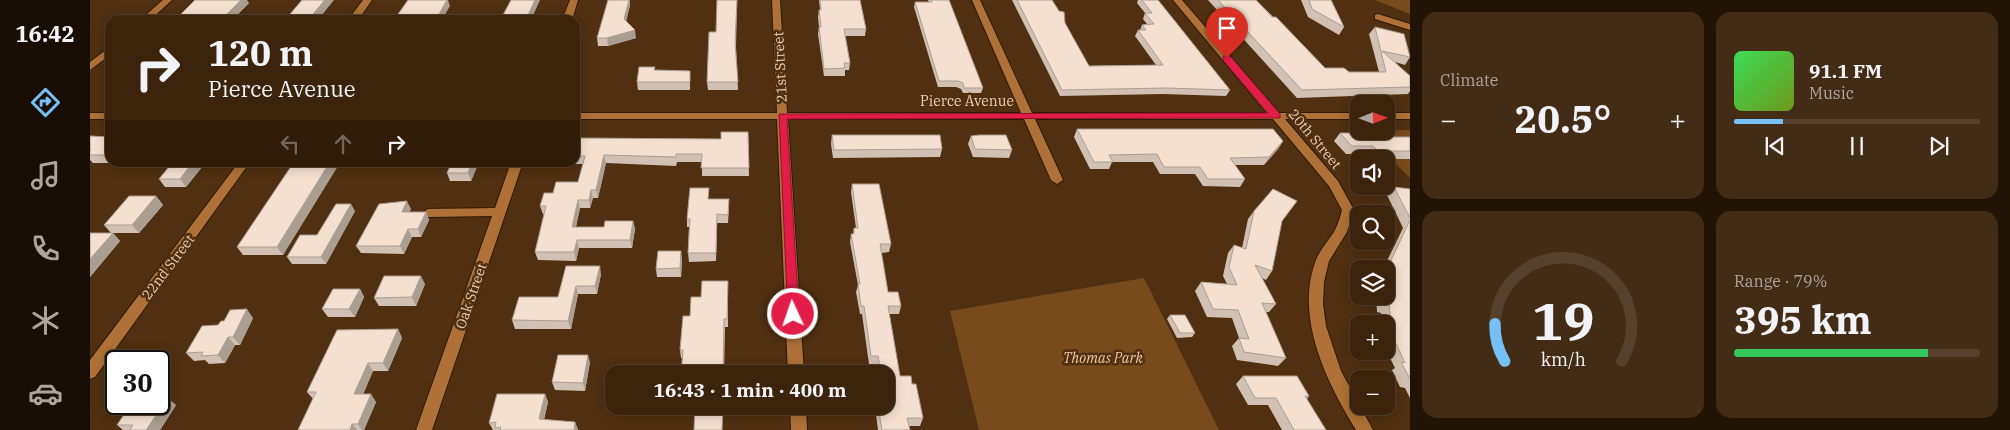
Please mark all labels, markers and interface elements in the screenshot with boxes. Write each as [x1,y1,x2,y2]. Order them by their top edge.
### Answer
pin [1206,7,1248,58]
icon: arrive [1213,14,1241,42]
text: 16:42 [15,19,75,48]
text: 120 m [208,30,313,76]
street label: 21st Street [769,31,791,103]
icon: right [125,35,190,100]
text: 91.1 FM [1809,59,1882,83]
text: Climate [1440,70,1498,90]
text: Pierce Avenue [208,74,356,103]
text: Music [1809,83,1854,103]
icon: directions [28,85,63,120]
street label: Pierce Avenue [920,92,1014,110]
text: 20.5° [1515,94,1611,143]
north arrow [1350,95,1395,140]
map controls [1350,95,1395,415]
text: − [1440,101,1457,138]
text: + [1669,101,1686,138]
street label: 20th Street [1285,105,1345,173]
icon: left [276,130,304,158]
icon: ahead [329,130,357,158]
icon: right [382,130,410,158]
icon: previous [1761,132,1789,160]
icon: pause [1843,132,1871,160]
icon: next [1925,132,1953,160]
button: sound [1350,150,1395,195]
icon: music [28,158,63,193]
button: search [1350,205,1395,250]
icon: phone [28,231,63,266]
street label: 22nd Street [138,231,198,303]
button: layers [1350,260,1395,305]
street label: Oak Street [451,261,491,331]
text: Range · 79% [1734,271,1827,291]
position arrow [766,287,818,339]
text: 19 [1532,287,1594,354]
text: 395 km [1734,295,1872,344]
icon: climate [28,303,63,338]
button: + [1350,315,1395,360]
text: km/h [1540,348,1586,371]
park label: Thomas Park [1063,349,1144,367]
speed limit sign: 30 [105,350,170,415]
button: − [1350,370,1395,415]
icon: car [28,376,63,411]
text: 16:43 · 1 min · 400 m [654,378,846,402]

